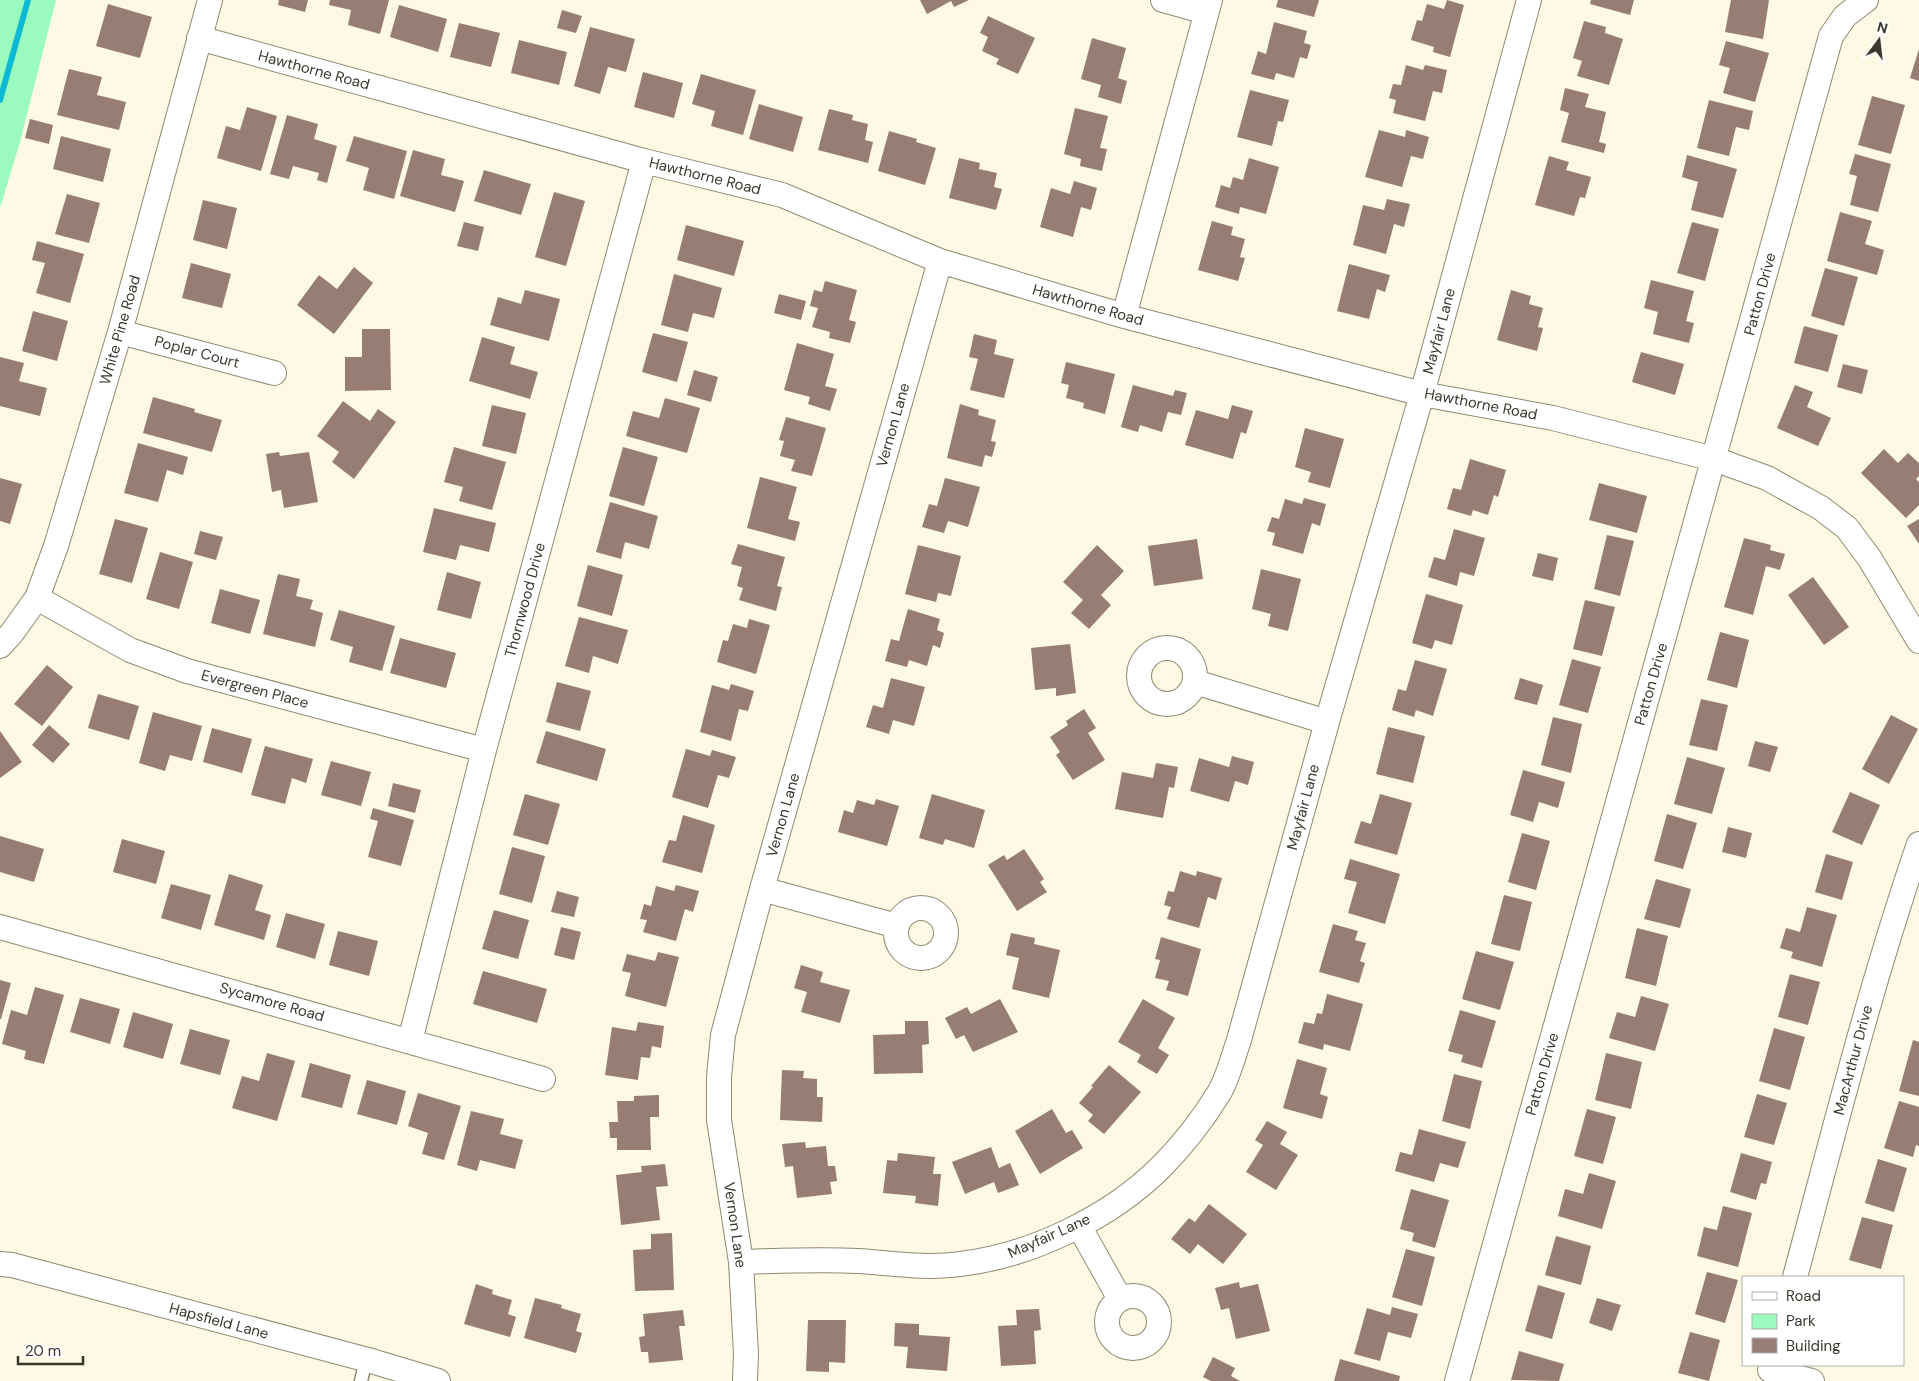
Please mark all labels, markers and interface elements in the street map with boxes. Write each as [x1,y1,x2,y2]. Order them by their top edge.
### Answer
north arrow [1854,15,1904,65]
text: N [1875,17,1890,37]
street label: Hawthorne Road [256,46,372,94]
street label: Hawthorne Road [647,152,763,200]
street label: Patton Drive [1739,250,1781,338]
street label: White Pine Road [95,273,145,387]
street label: Hawthorne Road [1030,280,1146,330]
street label: Mayfair Lane [1418,286,1460,376]
street label: Poplar Court [152,331,242,373]
street label: Vernon Lane [871,381,915,469]
street label: Hawthorne Road [1423,383,1539,425]
street label: Thornwood Drive [500,540,550,660]
street label: Patton Drive [1630,640,1672,728]
street label: Evergreen Place [199,665,311,713]
street label: Mayfair Lane [1282,762,1324,852]
street label: Vernon Lane [761,771,805,859]
street label: Sycamore Road [217,977,327,1027]
street label: MacArthur Drive [1829,1003,1877,1117]
street label: Patton Drive [1521,1030,1563,1118]
street label: Vernon Lane [719,1181,751,1269]
street label: Mayfair Lane [1005,1209,1093,1263]
legend [1742,1276,1904,1366]
text: Road [1786,1286,1821,1306]
street label: Hapsfield Lane [167,1298,271,1344]
text: Park [1786,1311,1816,1331]
scale bar [18,1334,82,1366]
text: Building [1786,1336,1841,1356]
text: 20 m [25,1341,61,1361]

